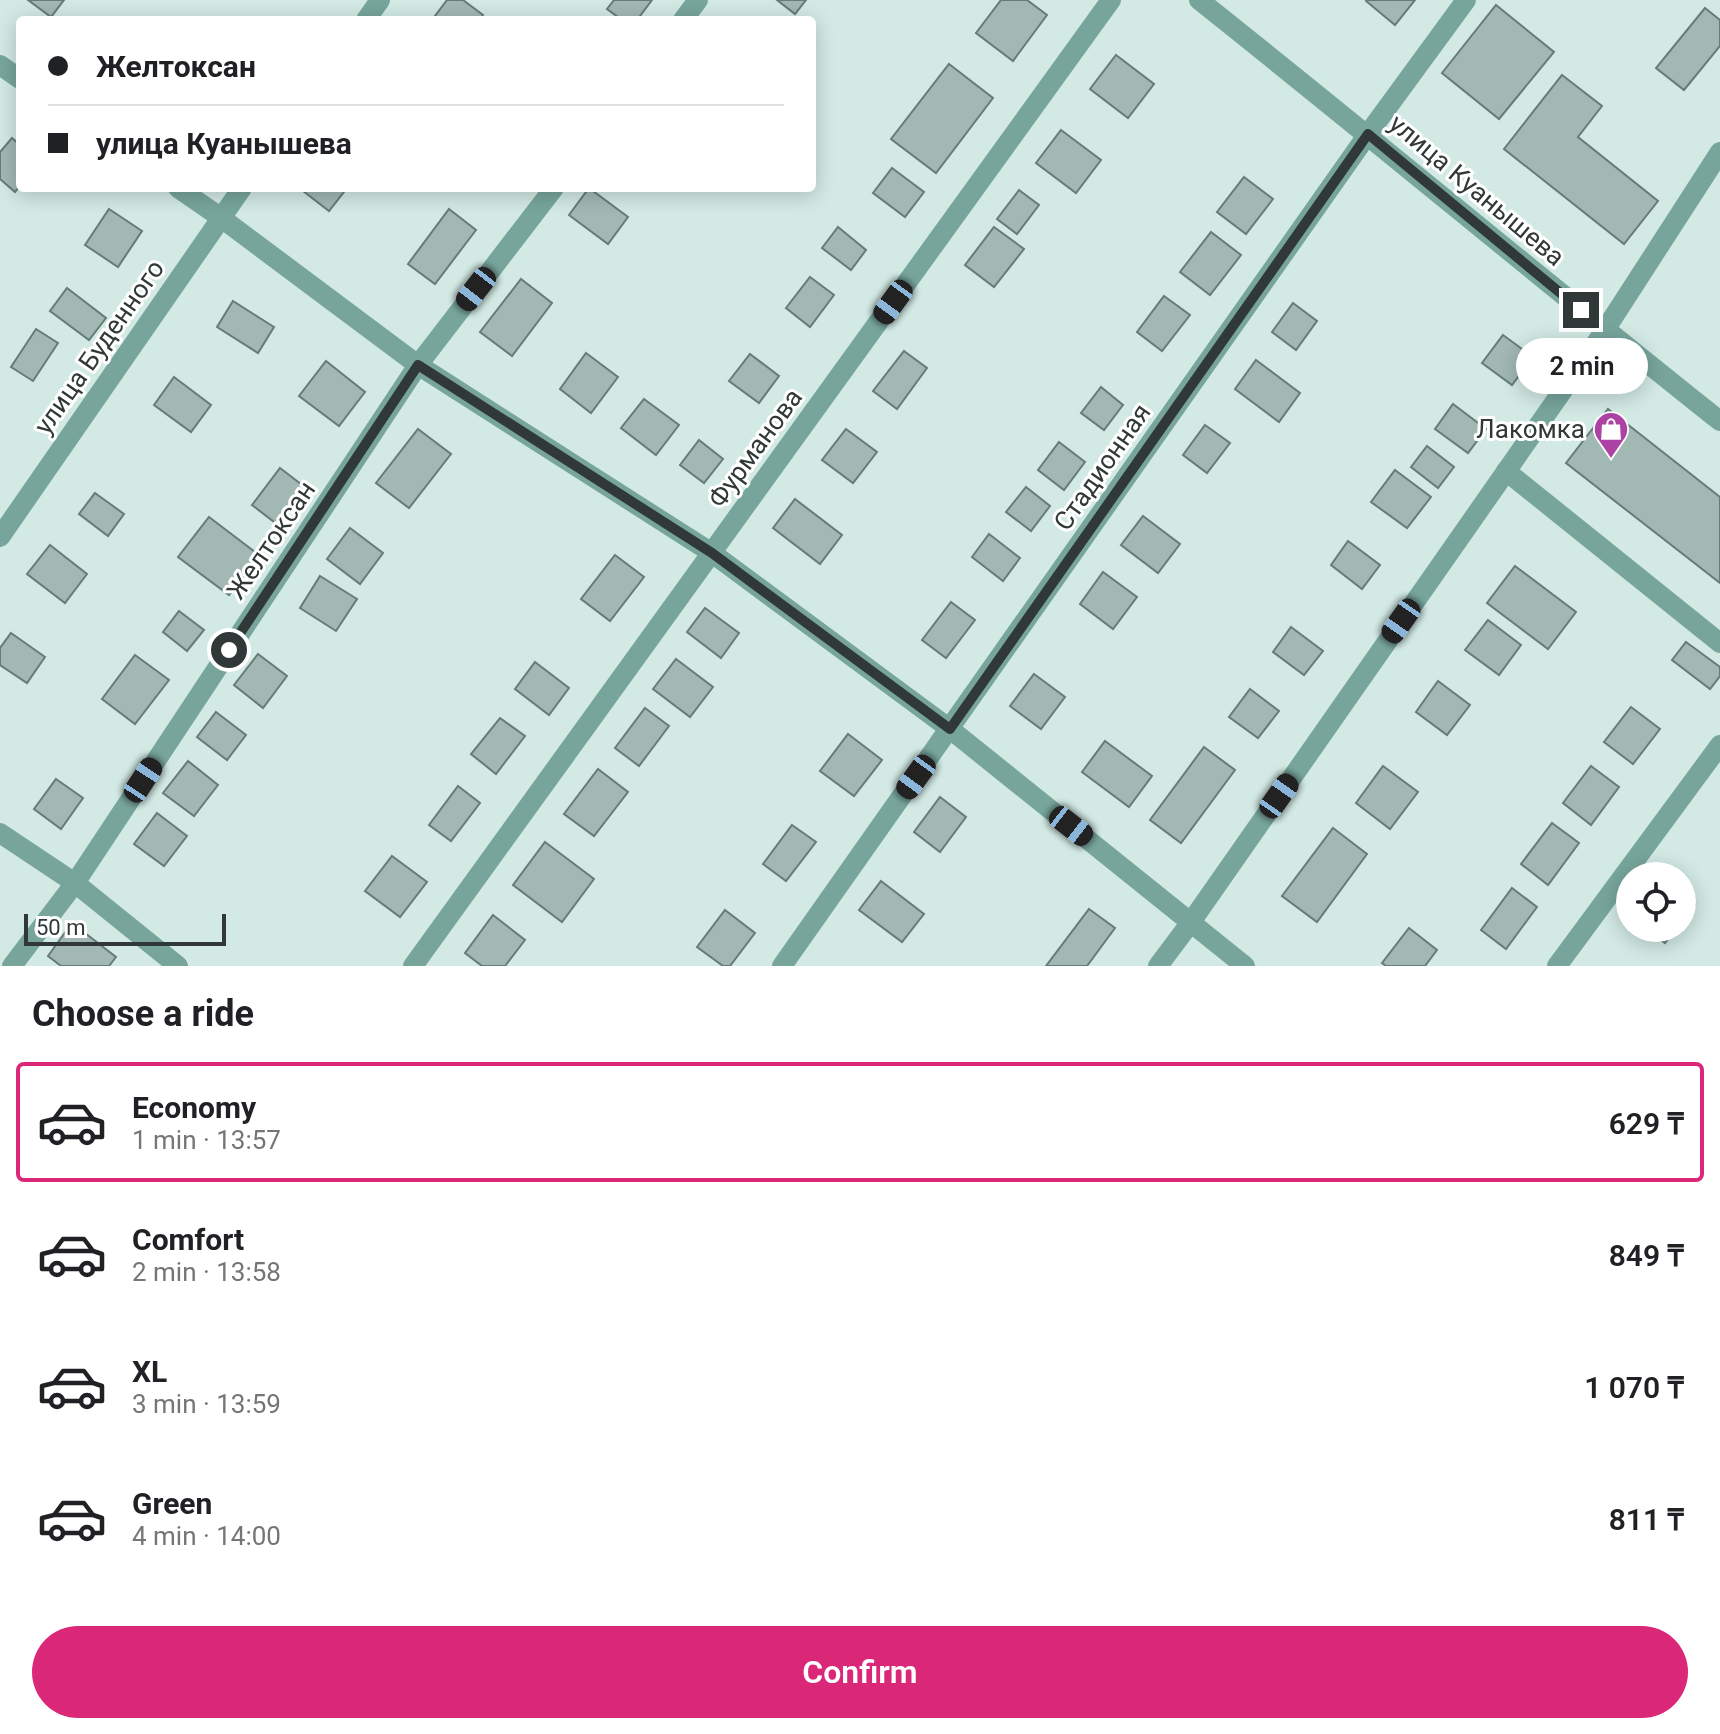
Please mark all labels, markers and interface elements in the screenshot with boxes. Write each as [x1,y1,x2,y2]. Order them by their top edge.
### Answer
text: Желтоксан [96,49,256,84]
street label: улица Куанышева [1383,108,1571,272]
text: улица Куанышева [96,126,352,161]
street label: улица Буденного [28,254,170,440]
car [452,263,500,315]
car [869,276,917,328]
route end [1563,292,1599,328]
callout: 2 min [1515,338,1647,394]
text: 2 min [1549,351,1615,381]
street label: Фурманова [702,383,808,513]
street label: Стадионная [1047,398,1157,536]
shop icon: Лакомка [1592,410,1630,460]
place label: Лакомка [1476,414,1585,444]
street label: Желтоксан [221,475,321,605]
car [1377,594,1425,648]
route start [211,632,247,668]
car [892,751,940,803]
car [120,753,166,807]
car [1255,769,1303,823]
car [1045,802,1097,850]
map controls [1616,862,1696,942]
button: locate [1616,862,1696,942]
scale bar [24,910,226,946]
text: 50 m [36,915,85,940]
text: Choose a ride [32,993,254,1035]
icon: car [36,1086,108,1158]
text: Economy [132,1090,256,1125]
text: 629 ₸ [1609,1106,1684,1141]
text: 1 min · 13:57 [132,1125,281,1155]
icon: car [36,1218,108,1290]
text: Comfort [132,1222,244,1257]
text: 849 ₸ [1609,1238,1684,1273]
text: 2 min · 13:58 [132,1257,281,1287]
icon: car [36,1350,108,1422]
text: XL [132,1354,167,1389]
text: 1 070 ₸ [1584,1370,1684,1405]
text: 3 min · 13:59 [132,1389,281,1419]
icon: car [36,1482,108,1554]
text: Green [132,1486,212,1521]
text: 811 ₸ [1609,1502,1684,1537]
text: 4 min · 14:00 [132,1521,281,1551]
button: Confirm [32,1626,1688,1718]

